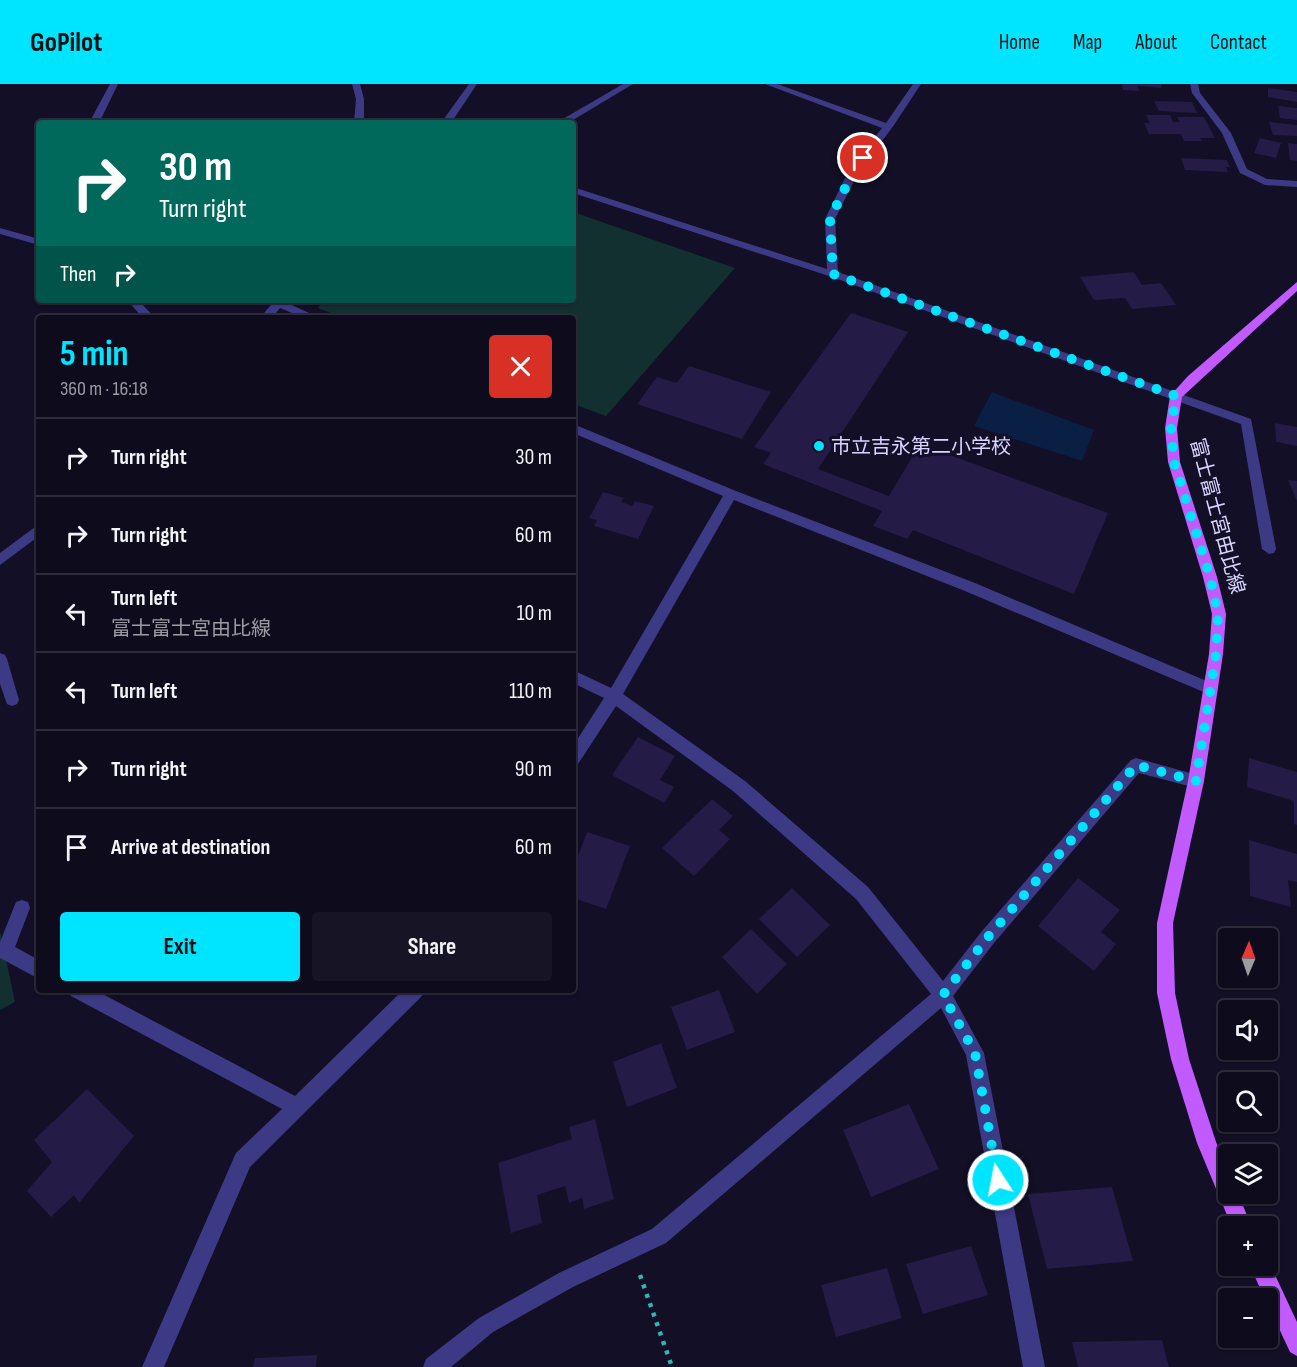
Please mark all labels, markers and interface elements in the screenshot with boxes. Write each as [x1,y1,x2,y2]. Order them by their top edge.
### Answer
text: GoPilot [30,26,102,59]
text: Home [999,30,1040,55]
text: Map [1073,30,1102,55]
text: About [1135,30,1177,55]
text: Contact [1210,30,1267,55]
pin [837,132,888,183]
icon: arrive [846,141,879,174]
text: 30 m [159,142,232,193]
icon: right [60,144,138,222]
text: Turn right [159,193,246,225]
icon: right [108,258,141,291]
text: Then [60,261,96,288]
text: 5 min [60,333,129,376]
button: close [489,335,552,398]
text: 360 m · 16:18 [60,377,148,401]
place label: 市立吉永第二小学校 [831,435,1011,459]
street label: 富士富士宮由比線 [1185,436,1249,597]
marker: 市立吉永第二小学校 [812,439,826,453]
icon: right [60,441,93,474]
text: Turn right [111,444,187,471]
text: 30 m [515,444,552,471]
icon: right [60,519,93,552]
text: Turn right [111,522,187,549]
text: 60 m [515,522,552,549]
text: Turn left [111,585,177,612]
icon: left [60,597,93,630]
text: 10 m [517,600,552,627]
text: 富士富士宮由比線 [111,617,271,641]
icon: left [60,675,93,708]
text: Turn left [111,678,177,705]
text: 110 m [509,678,552,705]
icon: right [60,753,93,786]
text: Turn right [111,756,187,783]
text: 90 m [515,756,552,783]
icon: arrive [60,831,93,864]
text: Arrive at destination [111,834,270,861]
text: 60 m [515,834,552,861]
button: Exit [60,912,300,981]
button: Share [312,912,552,981]
north arrow [1218,928,1278,988]
map controls [1218,928,1278,1348]
button: sound [1218,1000,1278,1060]
button: search [1218,1072,1278,1132]
button: layers [1218,1144,1278,1204]
position arrow [966,1148,1030,1212]
button: + [1218,1216,1278,1276]
button: − [1218,1288,1278,1348]

